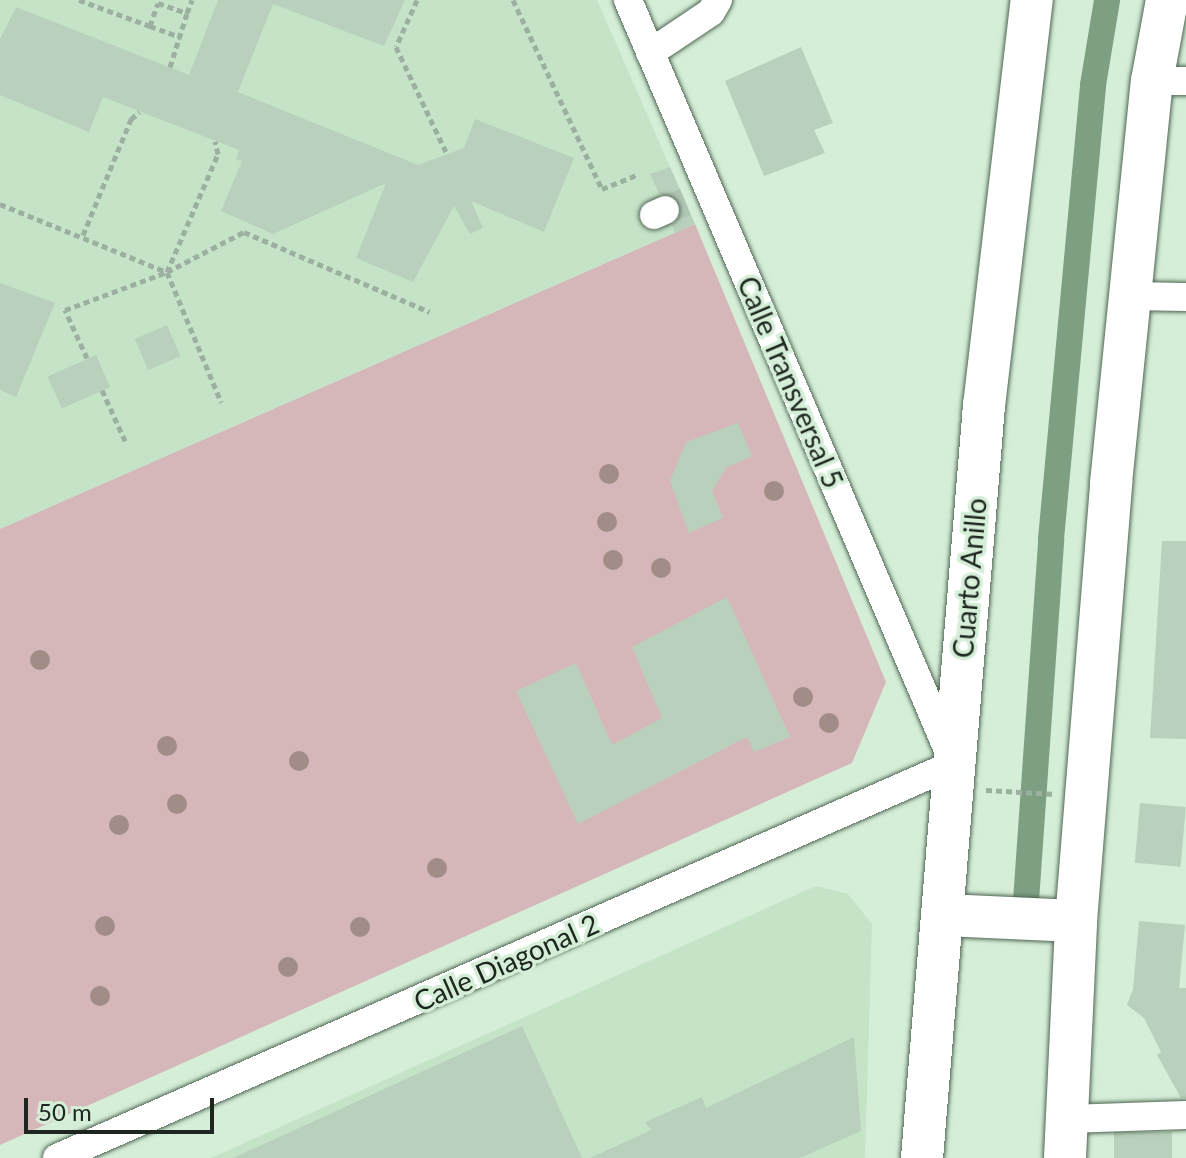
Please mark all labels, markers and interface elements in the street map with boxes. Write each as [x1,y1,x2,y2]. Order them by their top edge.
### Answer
street label: Calle Transversal 5 [731,271,851,493]
street label: Cuarto Anillo [945,496,993,660]
street label: Calle Diagonal 2 [408,906,604,1018]
scale bar [28,1082,218,1132]
text: 50 m [38,1097,92,1126]

